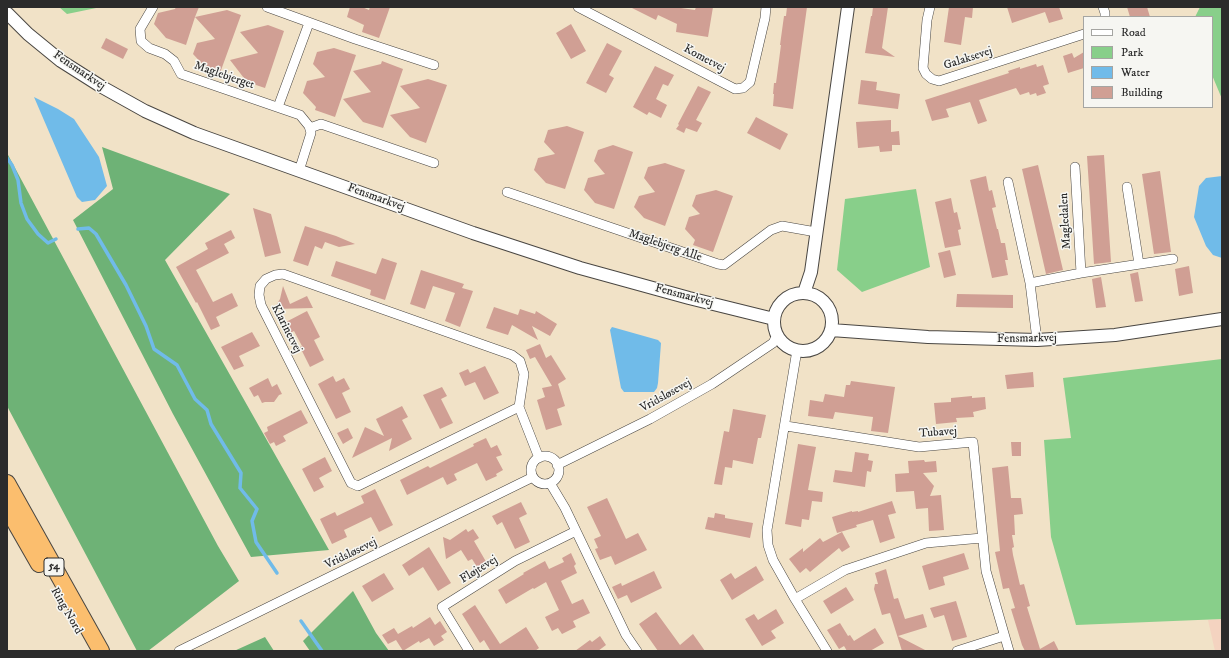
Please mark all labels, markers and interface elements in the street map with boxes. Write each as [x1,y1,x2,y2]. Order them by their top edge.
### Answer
legend [1083,16,1213,108]
text: Road [1121,25,1146,40]
street label: Kometvej [681,42,727,76]
street label: Galaksevej [942,44,994,74]
text: Park [1121,45,1143,60]
street label: Fensmarkvej [50,48,108,94]
street label: Maglebjerget [192,59,256,93]
text: Water [1121,65,1150,80]
text: Building [1121,85,1162,100]
street label: Fensmarkvej [345,181,407,215]
street label: Magledalen [1057,192,1075,250]
street label: Maglebjerg Alle [626,227,704,265]
street label: Fensmarkvej [653,281,715,311]
street label: Klarinetvej [268,302,304,356]
street label: Fensmarkvej [997,331,1057,347]
street label: Vridsløsevej [638,376,694,416]
street label: Tubavej [919,424,957,442]
street label: Vridsløsevej [323,535,379,573]
street label: Fløjtevej [458,553,500,587]
road number: 54 [44,558,64,576]
street label: Ring Nord [47,585,85,637]

